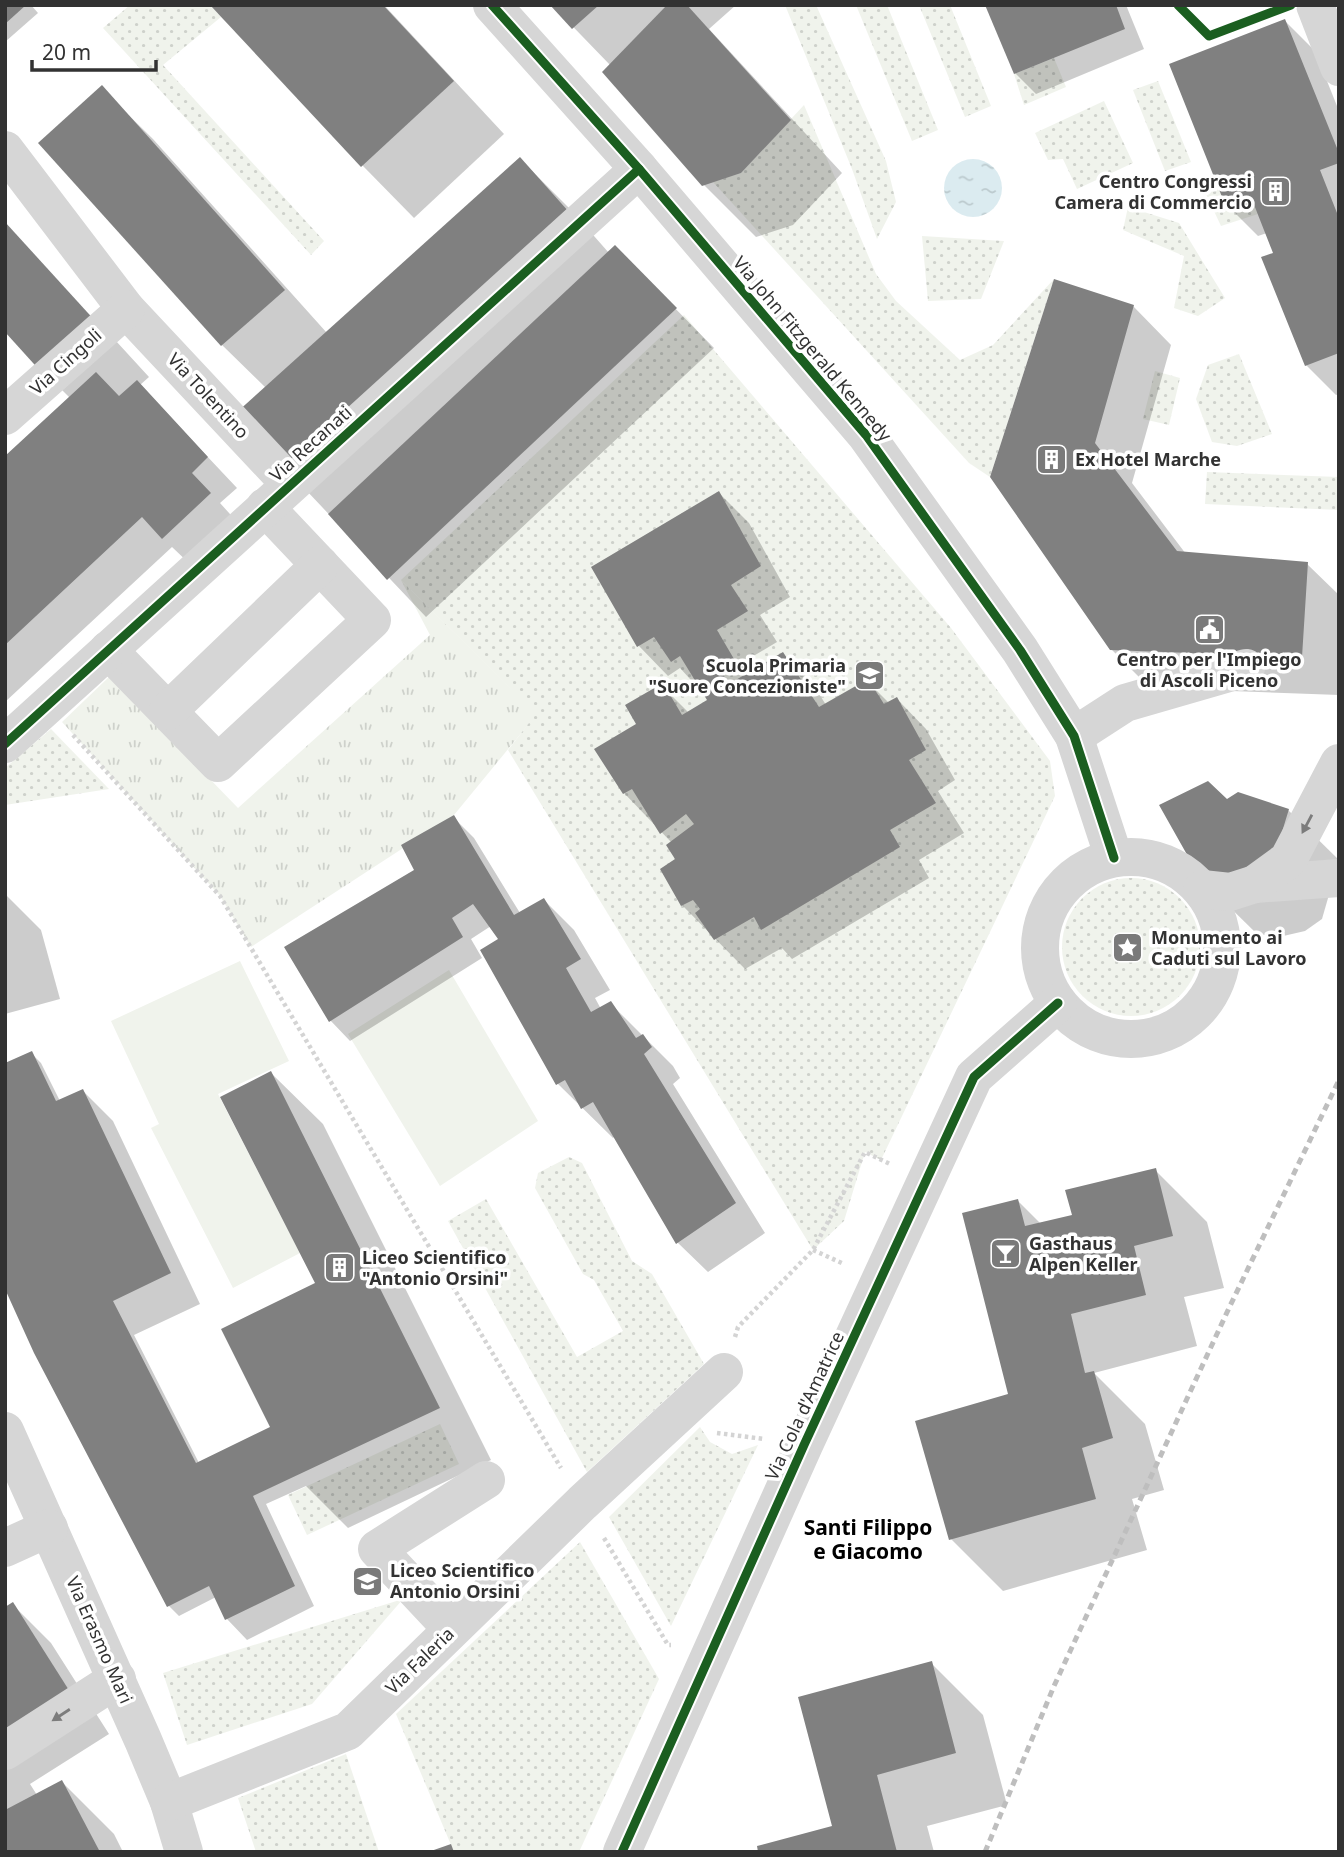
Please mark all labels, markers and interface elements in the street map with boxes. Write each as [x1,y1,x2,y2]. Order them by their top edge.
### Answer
scale bar [32,28,156,72]
text: 20 m [42,38,91,66]
place label: Centro Congressi Camera di Commercio [1055,169,1252,214]
building icon: Centro Congressi Camera di Commercio [1258,175,1292,209]
street label: Via John Fitzgerald Kennedy [728,251,898,447]
street label: Via Cingoli [24,323,106,400]
street label: Via Tolentino [163,347,255,443]
street label: Via Recanati [264,400,357,487]
building icon: Ex Hotel Marche [1035,443,1069,477]
place label: Ex Hotel Marche [1075,447,1221,471]
public building icon: Centro per l'Impiego di Ascoli Piceno [1192,613,1226,647]
place label: Centro per l'Impiego di Ascoli Piceno [1116,647,1302,692]
place label: Scuola Primaria "Suore Concezioniste" [648,653,846,698]
school or university icon: Scuola Primaria "Suore Concezioniste" [852,659,886,693]
one-way arrow [1302,814,1314,834]
place label: Monumento ai Caduti sul Lavoro [1151,925,1306,970]
place icon: Monumento ai Caduti sul Lavoro [1111,931,1145,965]
place label: Gasthaus Alpen Keller [1029,1231,1138,1276]
bar icon: Gasthaus Alpen Keller [989,1237,1023,1271]
place label: Liceo Scientifico "Antonio Orsini" [362,1245,508,1290]
building icon: Liceo Scientifico "Antonio Orsini" [322,1251,356,1285]
street label: Via Cola d'Amatrice [759,1327,849,1484]
district label: Santi Filippo e Giacomo [804,1513,932,1565]
place label: Liceo Scientifico Antonio Orsini [390,1558,535,1603]
school or university icon: Liceo Scientifico Antonio Orsini [350,1564,384,1598]
street label: Via Erasmo Mari [61,1572,139,1707]
street label: Via Faleria [380,1622,459,1699]
one-way arrow [51,1709,71,1722]

